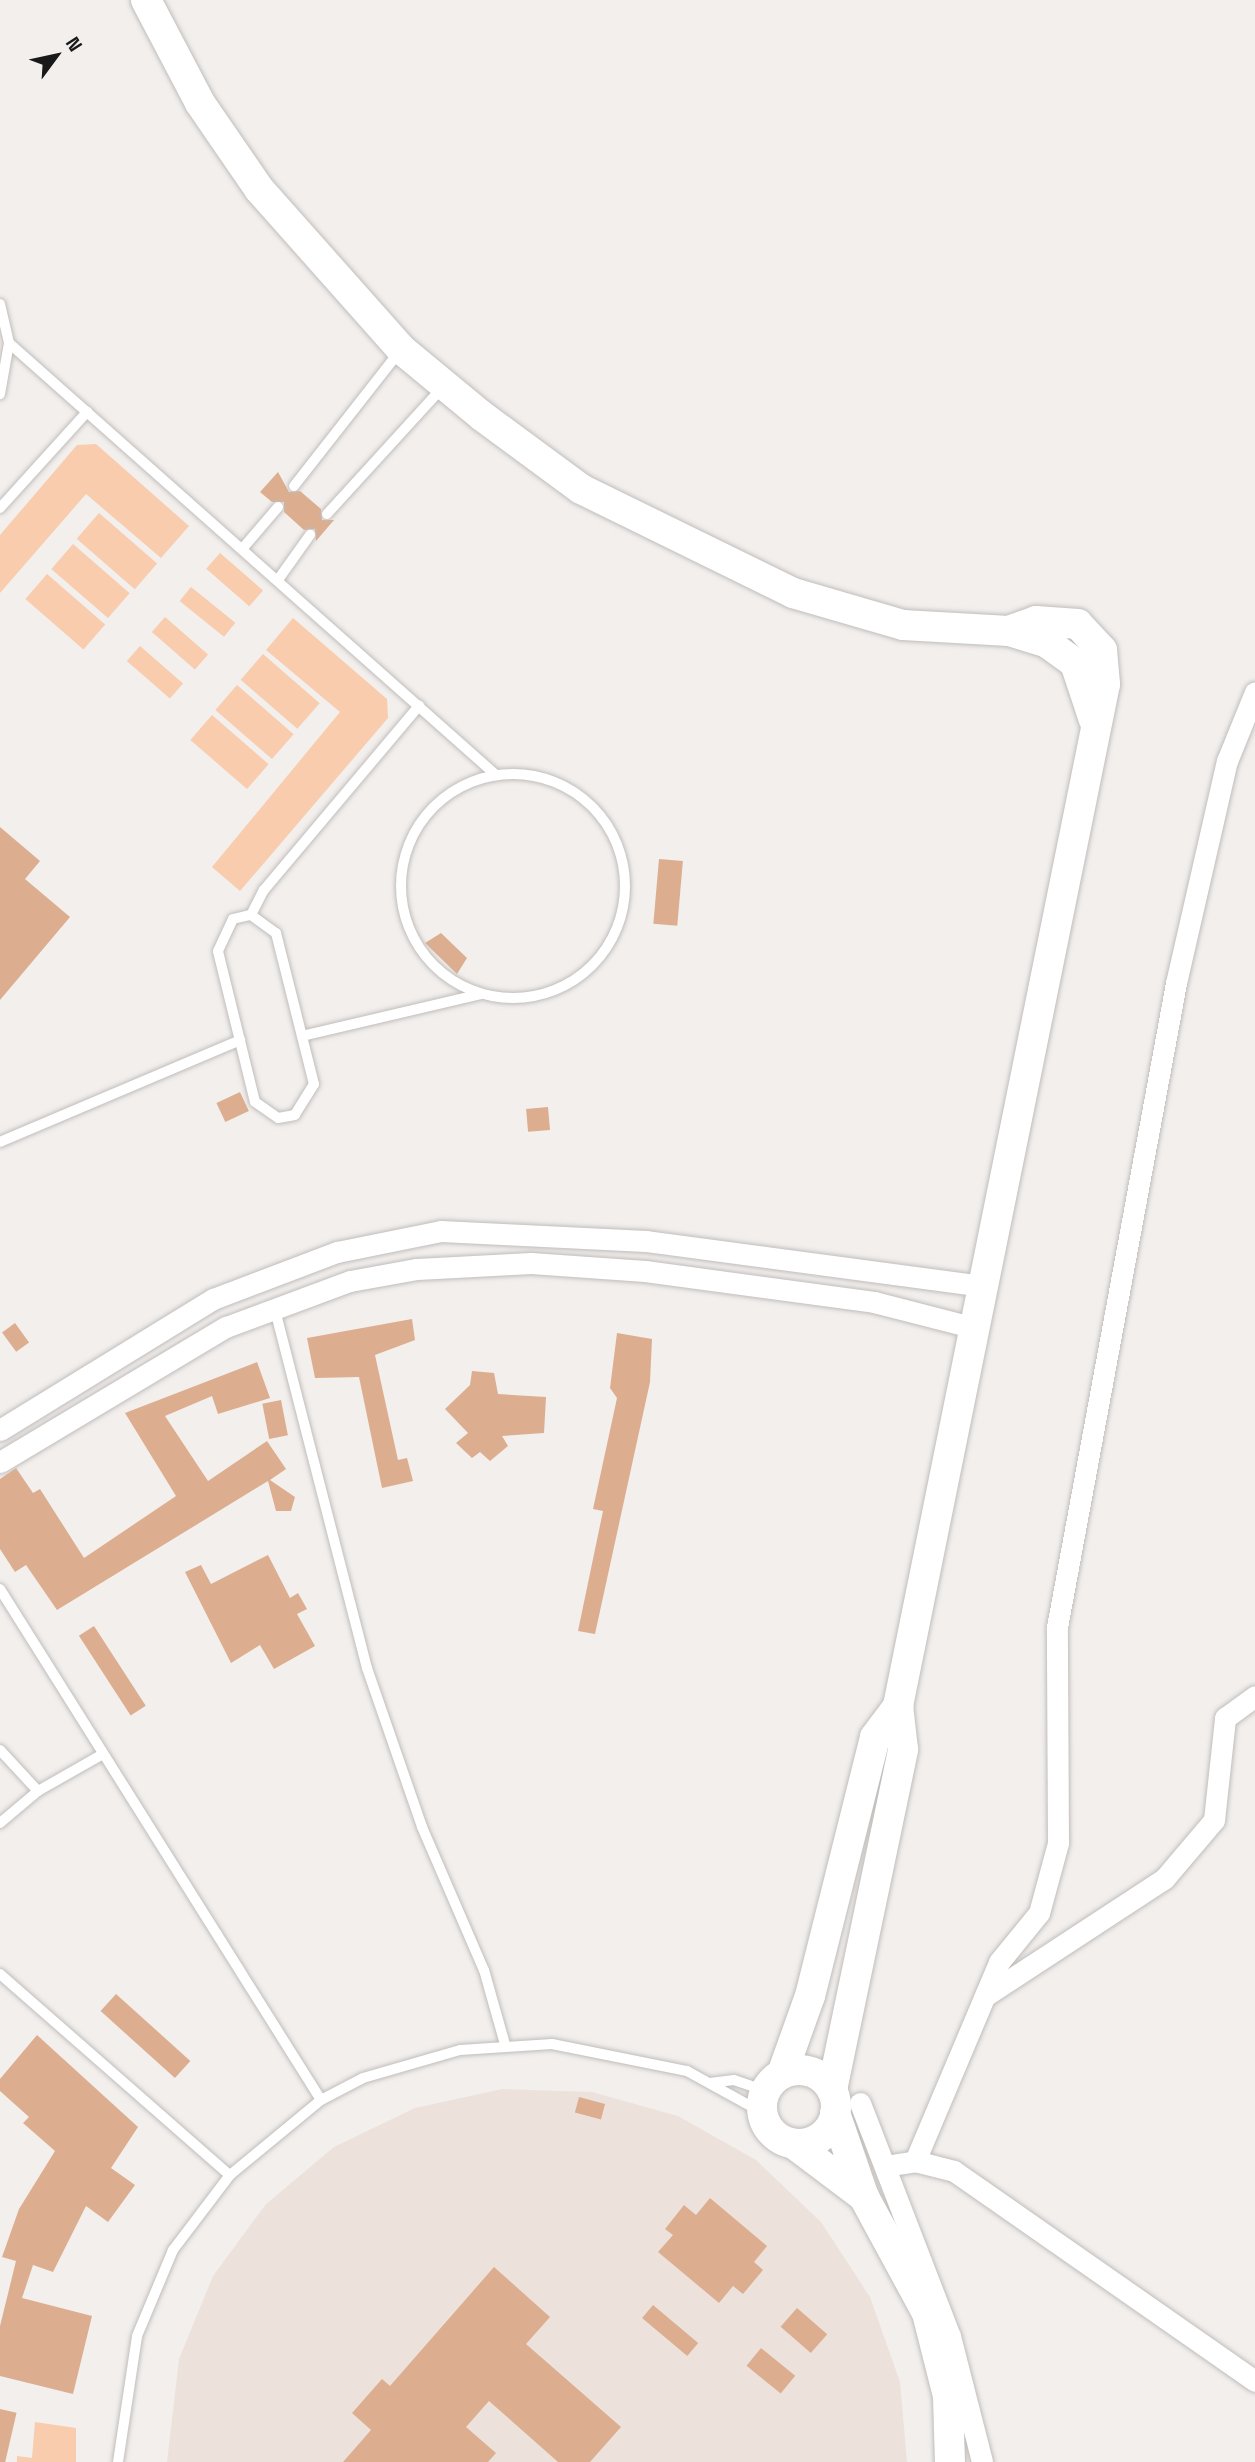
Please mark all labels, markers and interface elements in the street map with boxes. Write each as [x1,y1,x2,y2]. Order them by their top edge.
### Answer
north arrow [21,21,91,91]
text: N [60,32,88,56]

